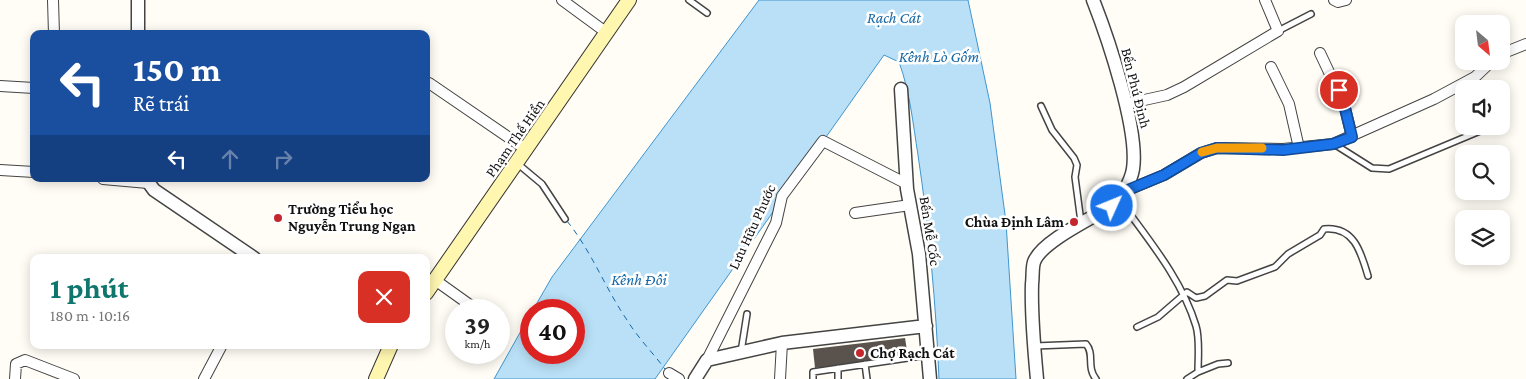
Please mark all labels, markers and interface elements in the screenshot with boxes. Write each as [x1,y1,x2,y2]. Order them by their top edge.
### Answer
water label: Rạch Cát [867,9,921,27]
north arrow [1455,15,1510,70]
map controls [1455,15,1510,265]
street label: Bến Phú Định [1117,46,1155,130]
water label: Kênh Lò Gốm [899,48,979,65]
icon: left [50,50,115,115]
text: 150 m [133,50,221,89]
pin [1318,69,1360,111]
icon: arrive [1325,76,1353,104]
button: sound [1455,80,1510,135]
text: Rẽ trái [133,91,189,116]
street label: Phạm Thế Hiển [481,95,549,181]
icon: left [163,145,191,173]
icon: ahead [216,145,244,173]
icon: right [269,145,297,173]
button: search [1455,145,1510,200]
position arrow [1085,179,1137,231]
street label: Lưu Hữu Phước [725,181,779,272]
street label: Bến Mễ Cốc [917,195,944,268]
place label: Trường Tiểu học Nguyễn Trung Ngạn [288,201,416,234]
button: layers [1455,210,1510,265]
marker: Trường Tiểu học Nguyễn Trung Ngạn [272,212,284,224]
place label: Chùa Định Lâm [965,214,1064,230]
marker: Chùa Định Lâm [1068,216,1080,228]
text: 1 phút [50,271,129,304]
button: close [358,271,410,323]
water label: Kênh Đôi [611,271,667,288]
speed limit sign: 40 [520,299,585,364]
text: 180 m · 10:16 [50,307,130,324]
text: 39 [465,312,490,339]
text: km/h [465,337,490,351]
place label: Chợ Rạch Cát [870,345,955,361]
marker: Chợ Rạch Cát [854,347,866,359]

